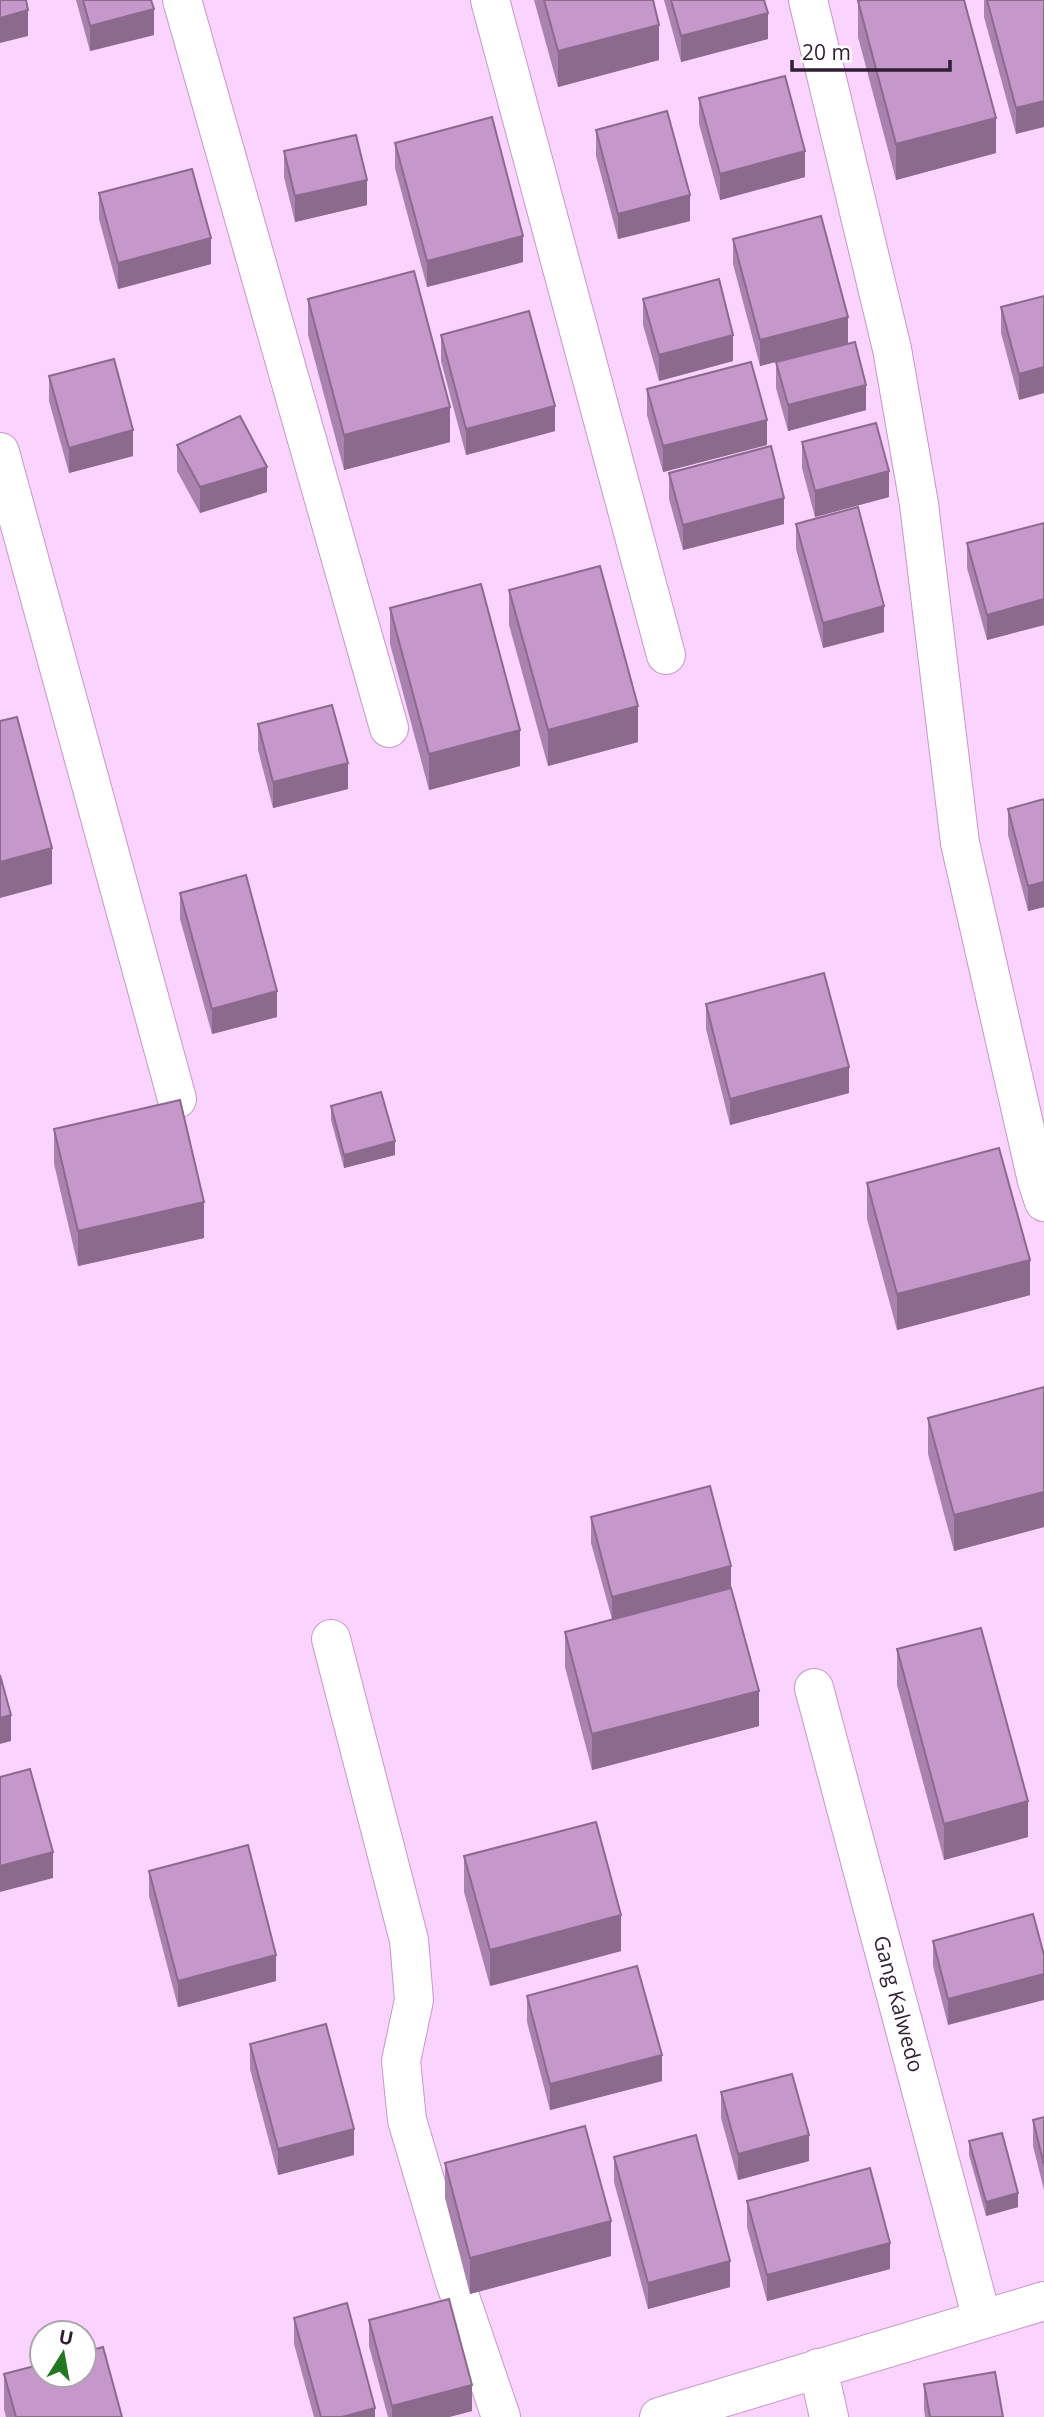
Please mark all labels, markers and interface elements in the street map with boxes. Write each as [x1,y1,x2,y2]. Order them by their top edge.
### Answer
scale bar [792,28,950,72]
text: 20 m [802,38,851,66]
street label: Gang Kalwedo [868,1932,931,2075]
north arrow [28,2319,98,2389]
text: U [57,2323,76,2351]

